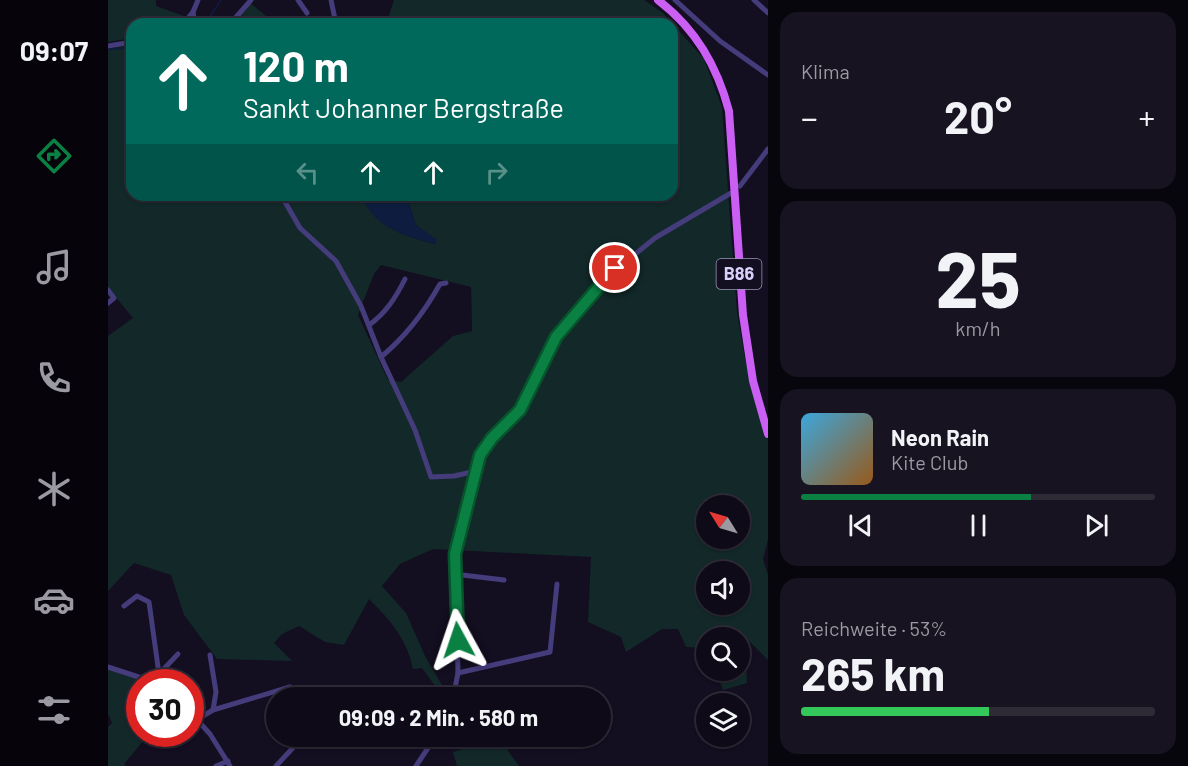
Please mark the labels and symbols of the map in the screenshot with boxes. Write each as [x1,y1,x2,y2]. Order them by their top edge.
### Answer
pin [589,242,640,293]
road number: B86 [716,259,762,289]
north arrow [696,495,750,549]
position arrow [426,608,490,672]
speed limit sign: 30 [126,669,204,747]

